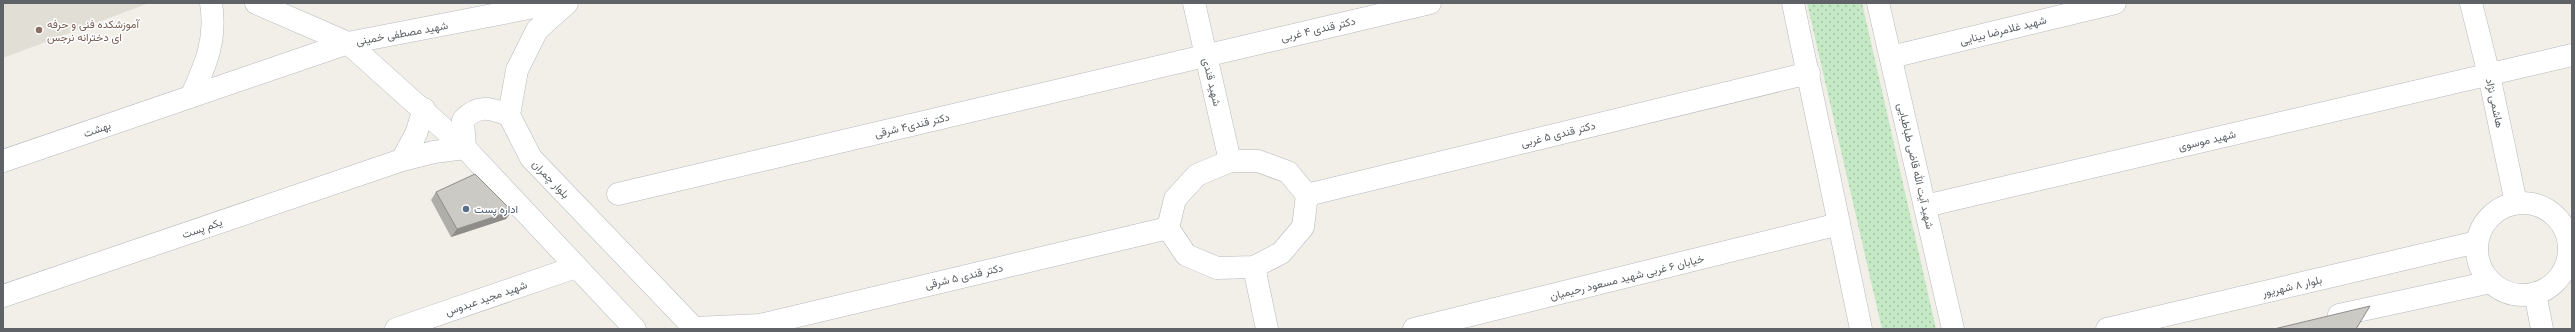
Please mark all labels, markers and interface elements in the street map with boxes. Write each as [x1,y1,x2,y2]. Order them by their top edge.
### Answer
street label: شهید غلامرضا بینایی [1958,13,2048,48]
street label: دکتر قندی ۴ غربی [1280,15,1357,44]
place label: آموزشکده فنی و حرفه ای دخترانه نرجس [47,18,140,44]
street label: شهید مصطفی خمینی [355,19,449,48]
marker: آموزشکده فنی و حرفه ای دخترانه نرجس [34,25,44,35]
street label: شهید قندی [1200,57,1223,108]
street label: هاشمی نژاد [2483,77,2506,129]
street label: شهید آیت الله قاضی طباطبایی [1895,102,1936,231]
street label: دکتر قندی۴ شرقی [873,111,951,140]
street label: بهشت [82,119,113,140]
street label: دکتر قندی ۵ غربی [1519,119,1597,150]
street label: شهید موسوی [2177,127,2238,153]
street label: بلوار چمران [529,158,572,202]
place label: اداره پست [474,203,518,217]
marker: اداره پست [461,204,471,214]
street label: یکم پست [180,216,224,242]
street label: خیابان ۶ غربی شهید مسعود رحیمیان [1549,252,1706,303]
street label: دکتر قندی ۵ شرقی [924,261,1004,292]
street label: بلوار ۸ شهریور [2260,273,2323,300]
street label: شهید مجید عبدوس [443,278,529,319]

